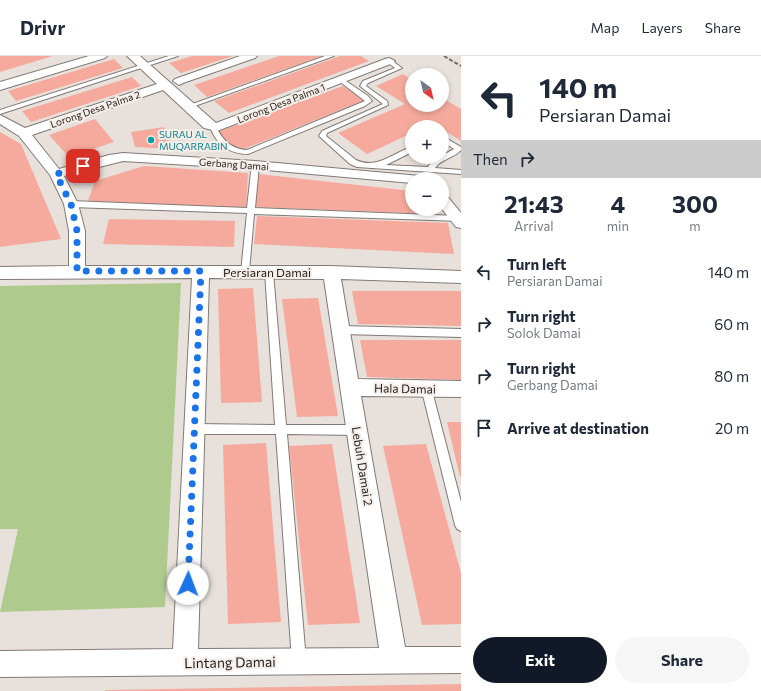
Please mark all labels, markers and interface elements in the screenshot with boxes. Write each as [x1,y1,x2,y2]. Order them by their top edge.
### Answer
text: Drivr [20,16,65,39]
text: Map [591,19,619,36]
text: Layers [641,19,683,36]
text: Share [705,19,741,36]
north arrow [405,68,449,112]
map controls [405,68,449,216]
text: 140 m [539,70,617,104]
icon: left [473,72,525,124]
street label: Lorong Desa Palma 1 [235,81,327,125]
street label: Lorong Desa Palma 2 [48,88,142,130]
text: Persiaran Damai [539,104,671,126]
button: + [405,120,449,164]
place label: SURAU AL MUQARRABIN [159,128,228,152]
marker: SURAU AL MUQARRABIN [146,135,156,145]
icon: right [516,148,538,170]
pin [66,149,100,183]
text: Then [473,150,508,168]
icon: arrive [72,155,94,177]
street label: Gerbang Damai [199,156,269,172]
button: − [405,172,449,216]
text: 21:43 [504,189,564,218]
text: 4 [610,189,625,218]
text: 300 [672,189,718,218]
text: Arrival [514,218,554,234]
text: min [607,218,629,234]
text: m [689,218,701,234]
text: Turn left [507,255,566,273]
icon: left [473,261,495,283]
text: 140 m [708,263,749,281]
street label: Persiaran Damai [223,265,311,279]
text: Persiaran Damai [507,273,602,289]
text: Turn right [507,307,576,325]
icon: right [473,313,495,335]
text: 60 m [714,315,749,333]
text: Solok Damai [507,325,581,341]
text: Turn right [507,359,576,377]
icon: right [473,365,495,387]
text: 80 m [714,367,749,385]
text: Gerbang Damai [507,377,598,393]
street label: Hala Damai [374,380,436,396]
icon: arrive [473,417,495,439]
text: Arrive at destination [507,419,649,437]
text: 20 m [715,419,749,437]
street label: Lebuh Damai 2 [350,425,376,507]
position arrow [167,563,209,605]
button: Exit [473,637,607,683]
button: Share [615,637,749,683]
street label: Lintang Damai [184,653,276,671]

